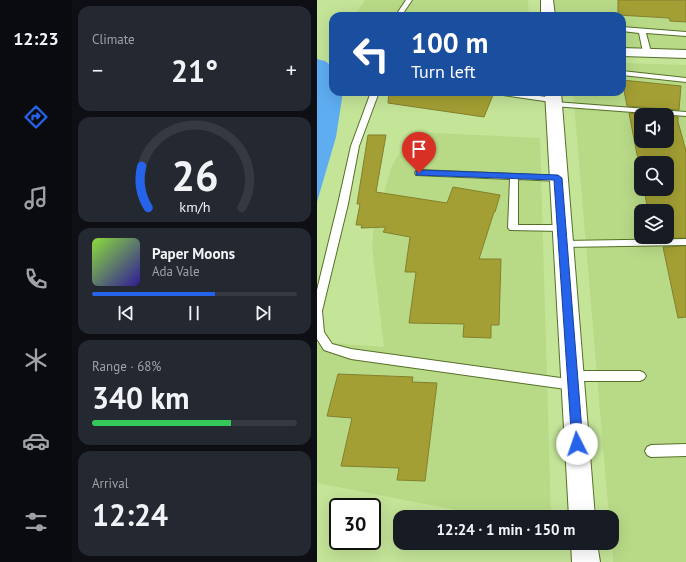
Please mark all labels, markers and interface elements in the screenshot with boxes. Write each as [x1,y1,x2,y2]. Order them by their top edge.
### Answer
text: 100 m [411,24,488,61]
text: 12:23 [13,27,59,50]
icon: left [345,28,397,80]
text: Climate [92,31,135,48]
text: 21° [171,51,218,90]
text: − [92,56,103,84]
text: + [286,56,297,84]
text: Turn left [411,60,476,83]
icon: directions [22,103,50,131]
map controls [634,108,674,244]
button: sound [634,108,674,148]
pin [402,132,436,173]
icon: arrive [408,138,430,160]
text: 26 [171,149,218,202]
button: search [634,156,674,196]
icon: music [22,184,50,212]
text: km/h [179,196,210,215]
button: layers [634,204,674,244]
text: Paper Moons [152,244,235,263]
text: Ada Vale [152,263,200,280]
icon: phone [22,265,50,293]
icon: previous [115,302,137,324]
icon: pause [183,302,205,324]
icon: next [252,302,274,324]
icon: climate [22,346,50,374]
text: Range · 68% [92,358,161,375]
text: 340 km [92,378,190,417]
position arrow [556,423,598,465]
icon: car [22,427,50,455]
text: Arrival [92,475,128,492]
text: 12:24 [92,495,168,534]
speed limit sign: 30 [329,498,381,550]
icon: filters [22,508,50,536]
text: 12:24 · 1 min · 150 m [437,520,575,539]

